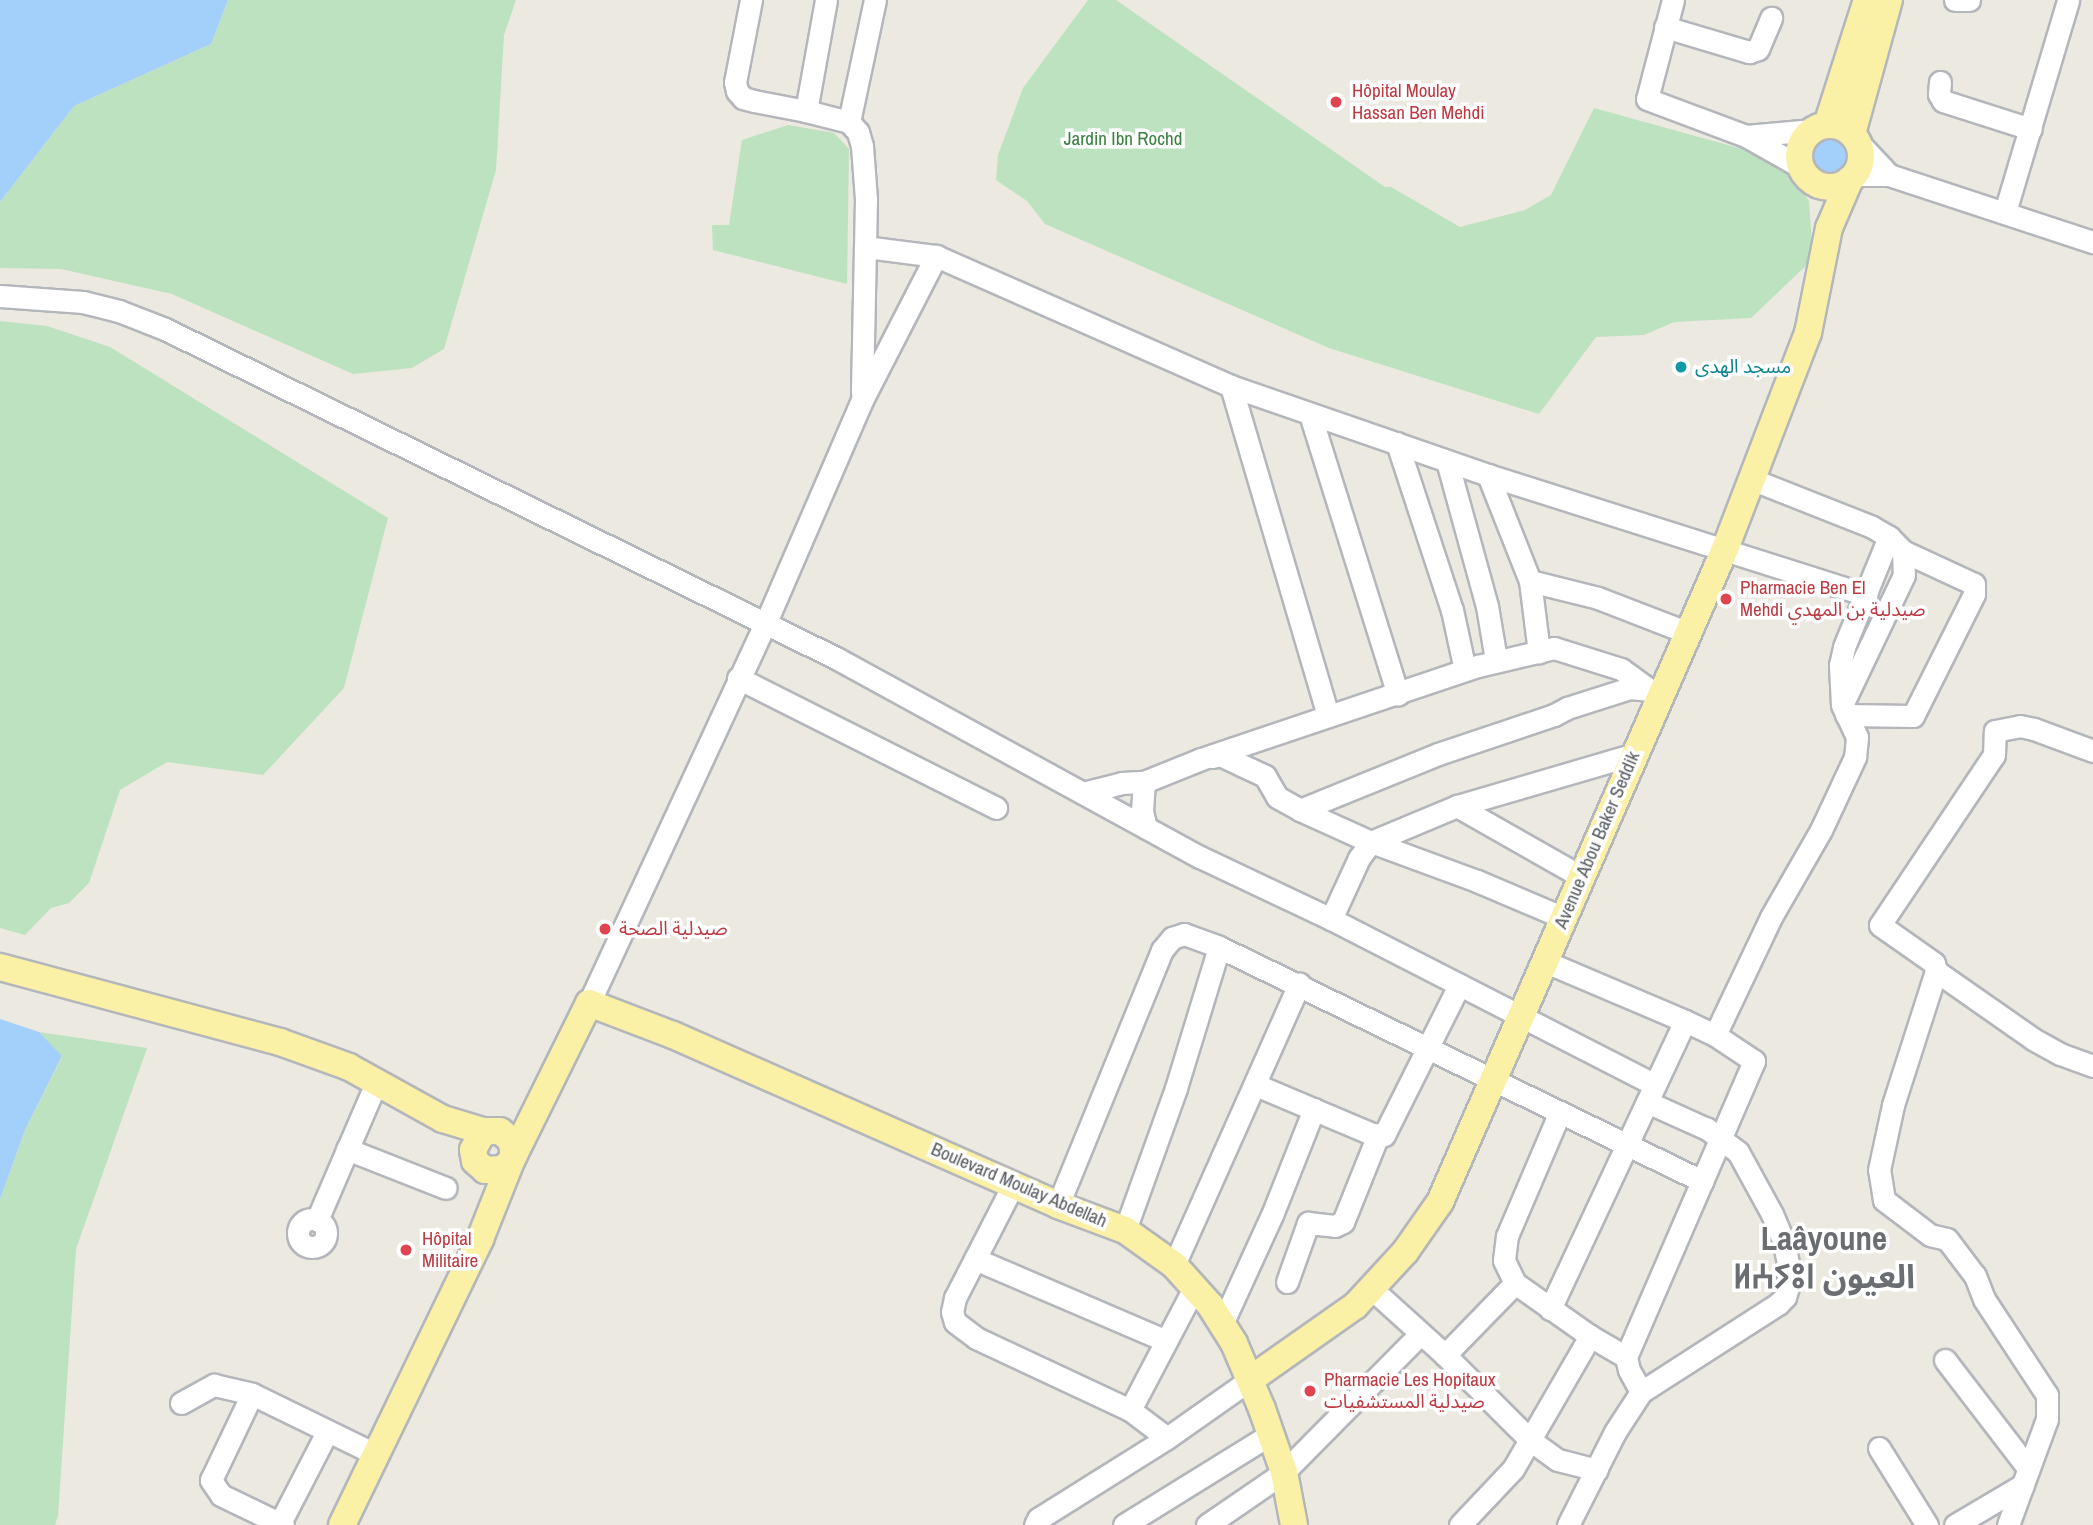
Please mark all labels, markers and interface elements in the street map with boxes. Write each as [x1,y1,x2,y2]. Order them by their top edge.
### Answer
place label: Hôpital Moulay Hassan Ben Mehdi [1352,80,1485,124]
marker: Hôpital Moulay Hassan Ben Mehdi [1326,92,1346,112]
park label: Jardin Ibn Rochd [1064,128,1182,150]
place label: مسجد الهدى [1695,356,1791,378]
marker: مسجد الهدى [1673,359,1689,375]
place label: Pharmacie Ben El Mehdi صيدلية بن المهدي [1740,577,1926,621]
marker: Pharmacie Ben El Mehdi صيدلية بن المهدي [1718,591,1734,607]
street label: Avenue Abou Baker Seddik [1549,748,1645,932]
place label: صيدلية الصحة [619,918,728,940]
marker: صيدلية الصحة [597,921,613,937]
street label: Boulevard Moulay Abdellah [927,1137,1111,1233]
district label: Laâyoune ⵍⵄⵢⵓⵏ العيون [1733,1219,1915,1297]
place label: Hôpital Militaire [422,1228,478,1272]
marker: Hôpital Militaire [396,1240,416,1260]
place label: Pharmacie Les Hopitaux صيدلية المستشفيات [1324,1369,1495,1413]
marker: Pharmacie Les Hopitaux صيدلية المستشفيات [1302,1383,1318,1399]

